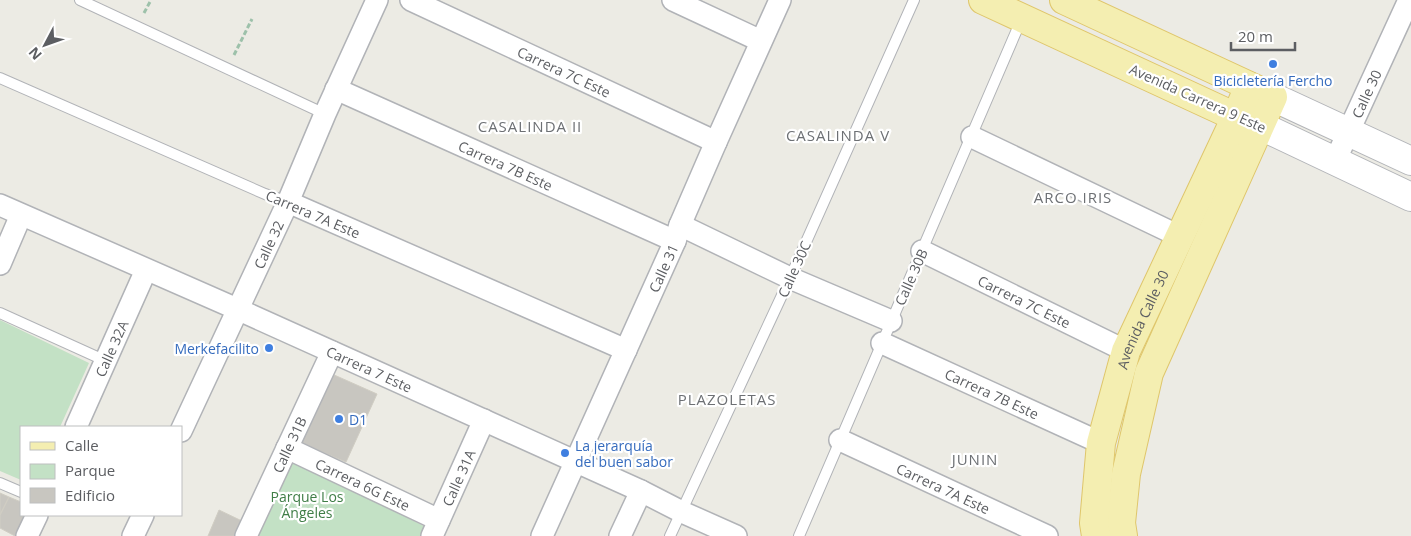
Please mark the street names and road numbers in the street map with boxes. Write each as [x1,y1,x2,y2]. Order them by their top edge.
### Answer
street label: Carrera 7C Este [514,41,614,101]
street label: Avenida Carrera 9 Este [1127,59,1269,137]
street label: Calle 30 [1347,67,1385,121]
street label: Carrera 7B Este [456,136,556,195]
street label: Carrera 7A Este [263,186,363,242]
street label: Calle 32 [249,217,288,272]
street label: Calle 30C [773,238,815,300]
street label: Calle 31 [644,241,682,295]
street label: Calle 30B [890,246,932,308]
street label: Avenida Calle 30 [1112,267,1172,371]
street label: Carrera 7C Este [975,270,1074,332]
street label: Calle 32A [90,317,132,380]
street label: Carrera 7 Este [323,341,415,396]
street label: Carrera 7B Este [942,364,1042,423]
street label: Calle 31B [267,413,310,476]
street label: Calle 31A [437,446,479,509]
street label: Carrera 6G Este [313,453,413,514]
street label: Carrera 7A Este [894,458,993,518]

